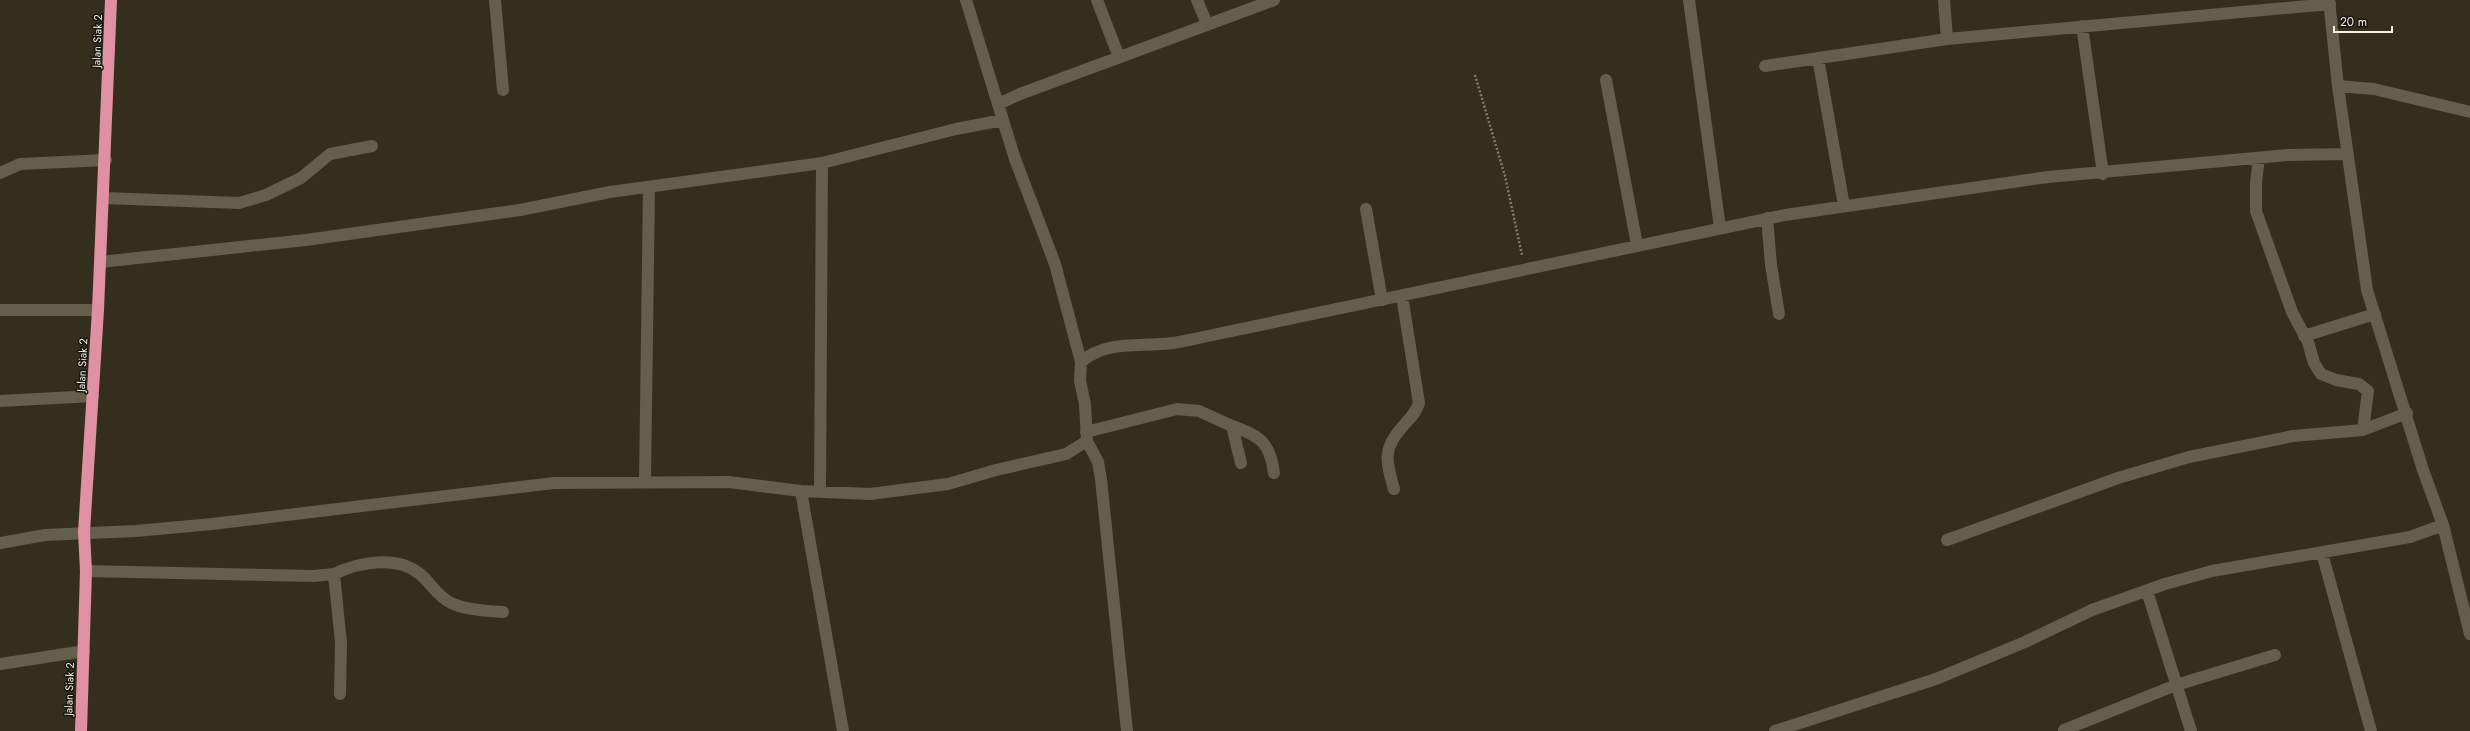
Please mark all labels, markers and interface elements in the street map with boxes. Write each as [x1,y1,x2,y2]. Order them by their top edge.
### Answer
scale bar [2334,8,2392,34]
text: 20 m [2340,13,2367,31]
street label: Jalan Siak 2 [88,14,106,70]
street label: Jalan Siak 2 [73,338,91,394]
street label: Jalan Siak 2 [60,662,78,718]

